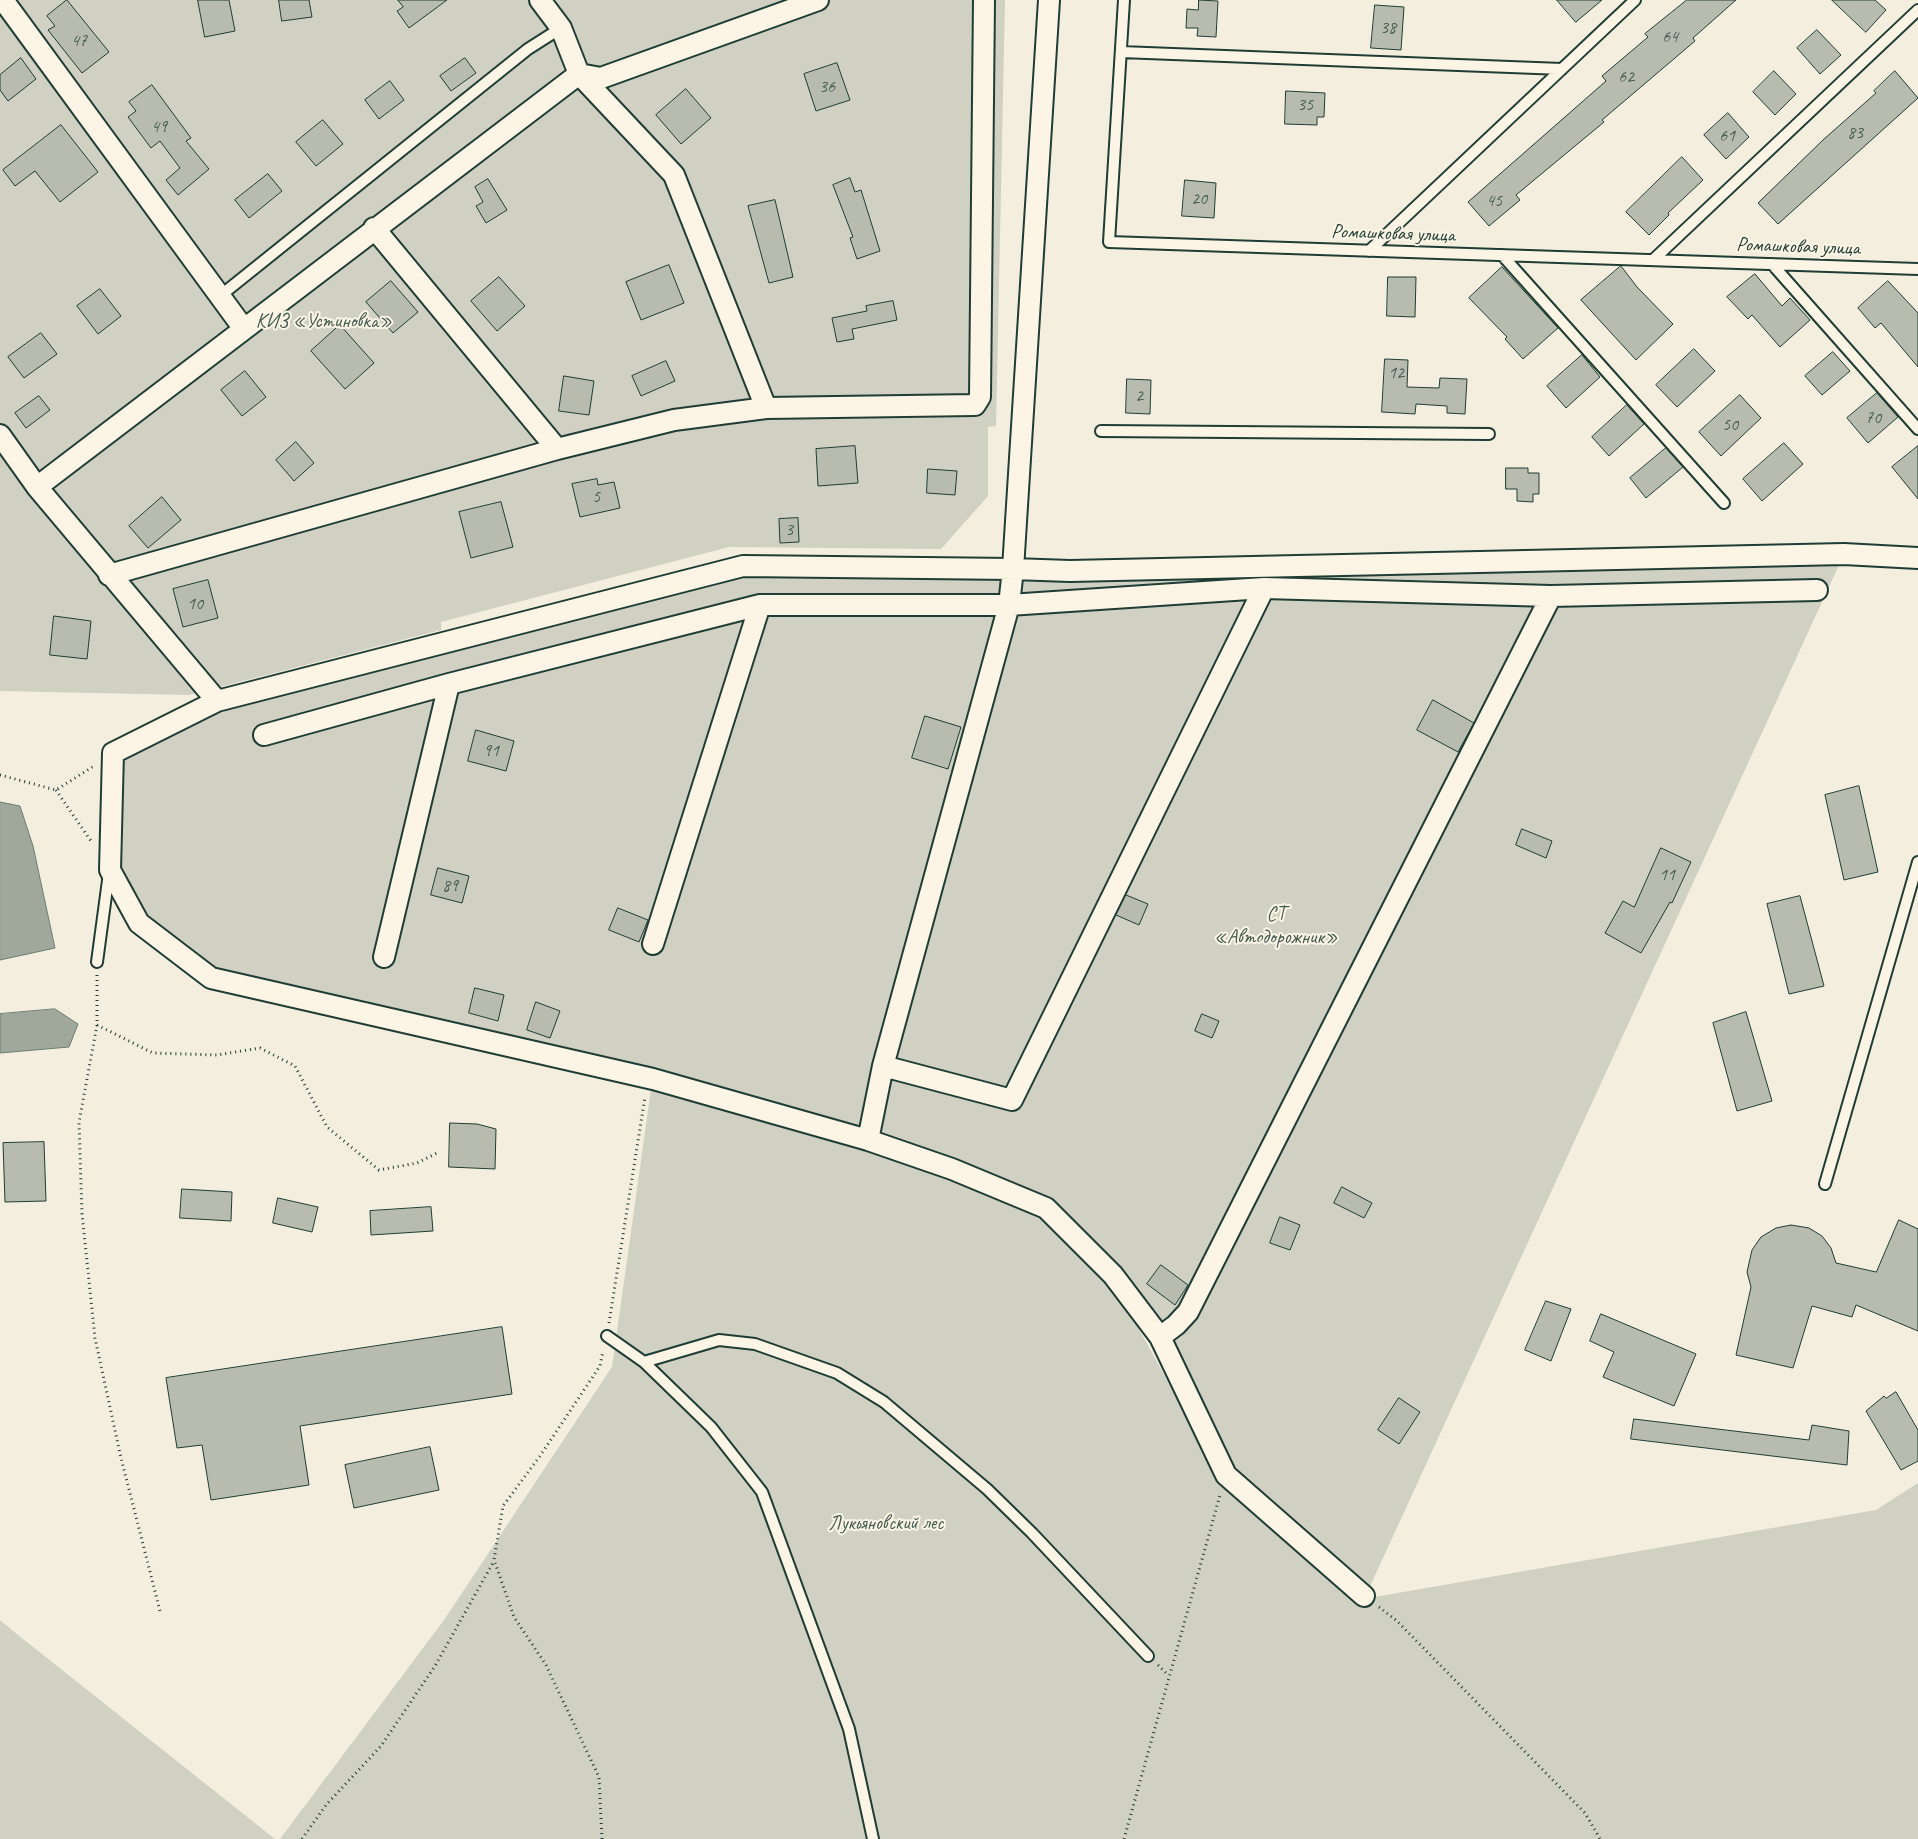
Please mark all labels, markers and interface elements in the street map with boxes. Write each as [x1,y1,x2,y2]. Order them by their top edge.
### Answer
house number: 38 [1380,17,1396,39]
house number: 64 [1662,26,1678,48]
house number: 47 [71,30,87,52]
house number: 62 [1618,66,1634,88]
house number: 36 [819,76,835,98]
house number: 35 [1297,94,1313,116]
house number: 49 [151,116,167,138]
house number: 83 [1847,122,1863,144]
house number: 61 [1719,125,1735,147]
house number: 20 [1191,188,1207,210]
house number: 45 [1486,190,1502,212]
street label: Ромашковая улица [1331,220,1455,248]
street label: Ромашковая улица [1736,233,1860,261]
park label: КИЗ «Устиновка» [256,310,392,334]
house number: 12 [1388,362,1404,384]
house number: 2 [1135,385,1143,407]
house number: 70 [1865,407,1881,429]
house number: 50 [1722,414,1738,436]
house number: 5 [592,486,600,508]
house number: 3 [785,519,793,541]
house number: 10 [187,593,203,615]
house number: 91 [483,740,499,762]
house number: 11 [1659,864,1675,886]
house number: 89 [442,875,458,897]
park label: СТ «Автодорожник» [1214,903,1338,950]
park label: Лукьяновский лес [829,1512,943,1536]

